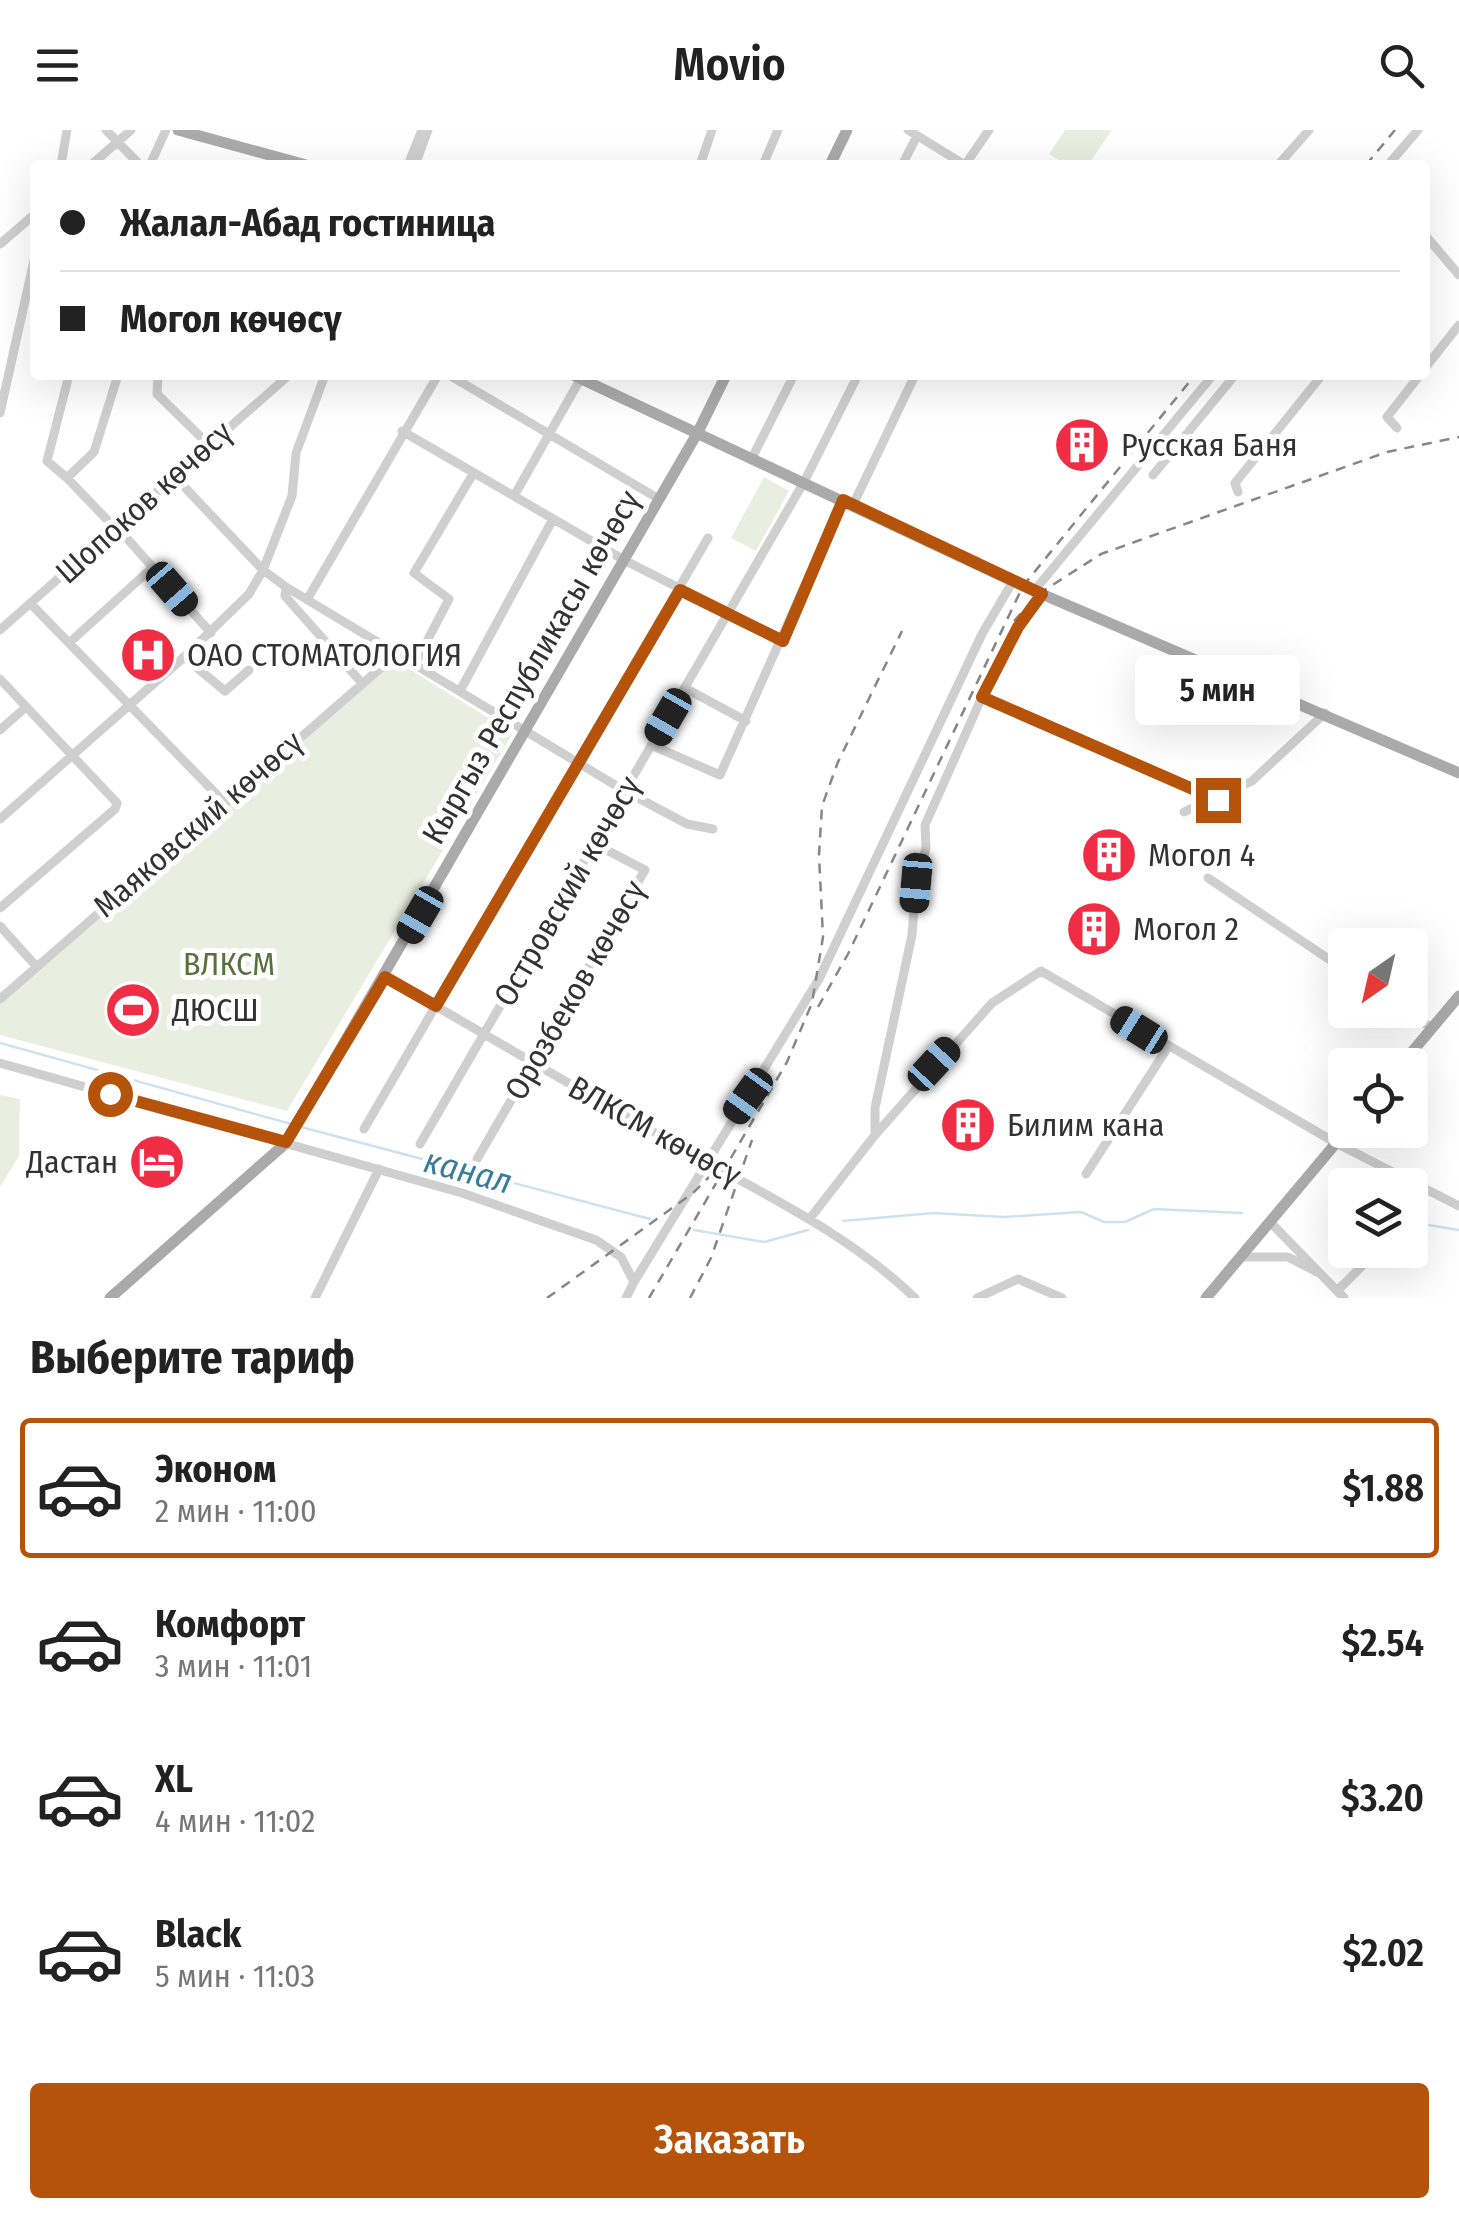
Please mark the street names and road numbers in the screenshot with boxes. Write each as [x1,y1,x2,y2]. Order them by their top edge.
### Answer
street label: Шопоков көчөсү [48,413,240,591]
street label: Кыргыз Республикасы көчөсү [414,483,648,851]
street label: Маяковский көчөсү [86,723,310,925]
street label: Островский көчөсү [486,769,648,1013]
street label: Орозбеков көчөсү [497,874,653,1106]
street label: ВЛКСМ көчөсү [562,1068,748,1194]

